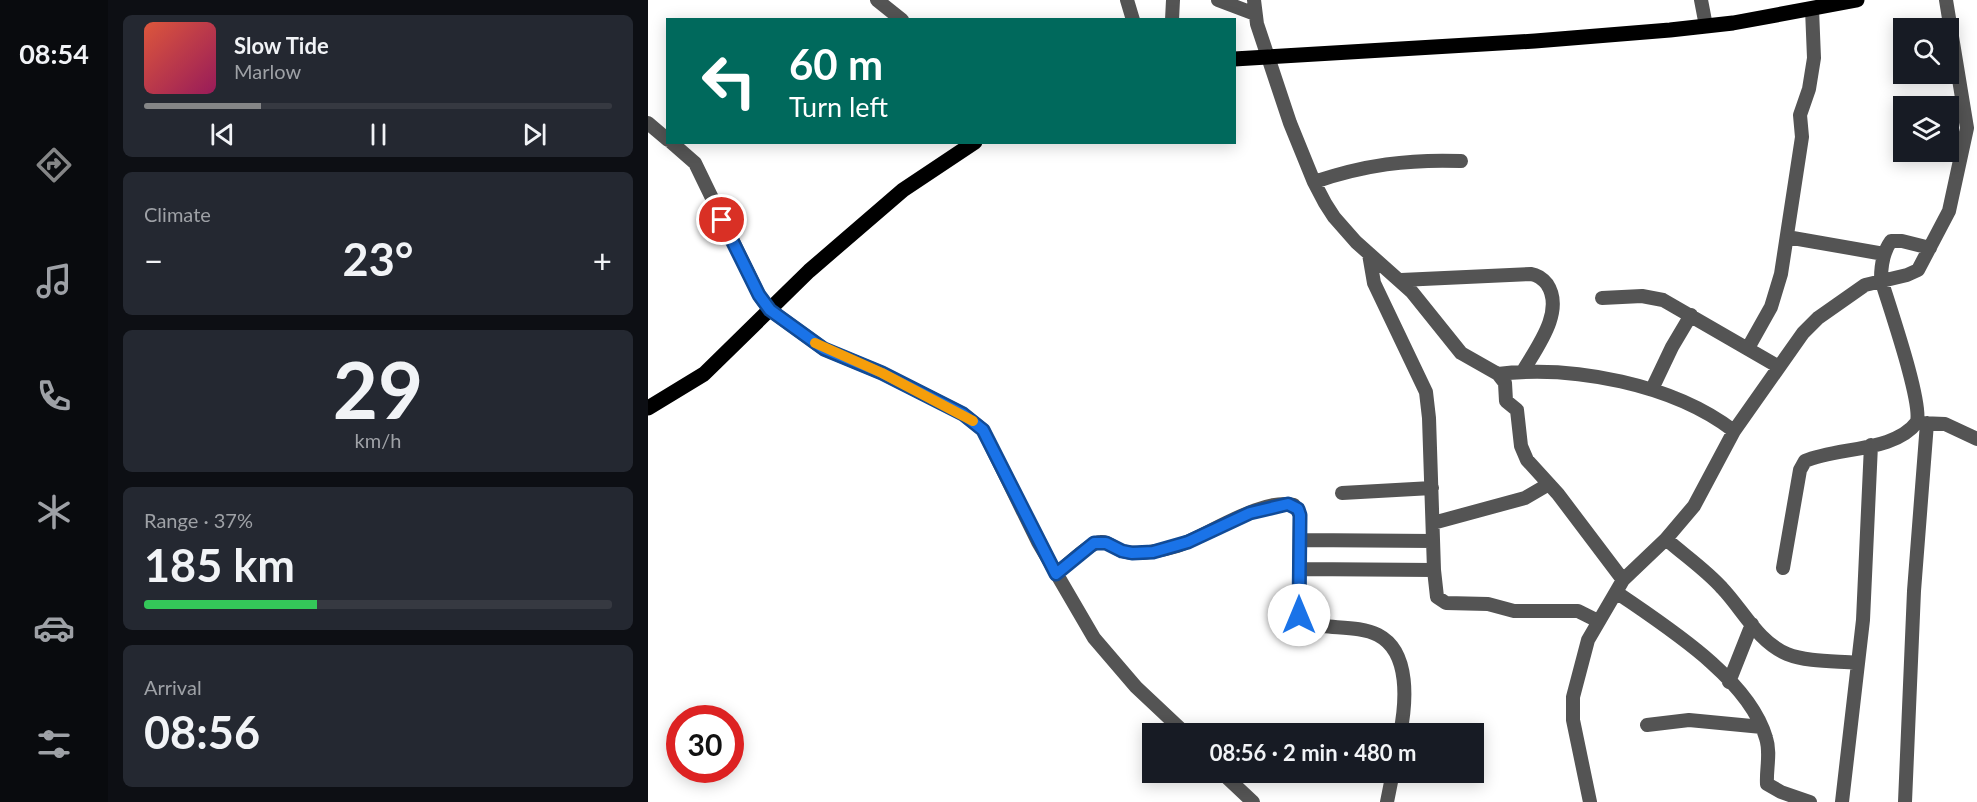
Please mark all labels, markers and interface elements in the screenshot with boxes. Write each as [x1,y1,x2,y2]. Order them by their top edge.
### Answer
map controls [1893,18,1959,162]
button: search [1893,18,1959,84]
text: Slow Tide [234,32,329,59]
text: 08:54 [19,37,89,70]
text: 60 m [789,39,883,89]
icon: left [690,42,768,120]
text: Marlow [234,59,301,83]
text: Turn left [789,90,888,123]
button: layers [1893,96,1959,162]
icon: previous [206,118,239,151]
icon: pause [362,118,395,151]
icon: next [518,118,551,151]
icon: directions [33,144,75,186]
pin [696,194,747,245]
text: Climate [144,202,211,226]
icon: arrive [705,203,738,236]
text: 23° [343,232,413,286]
text: − [144,240,163,280]
text: + [593,240,612,280]
icon: music [33,260,75,302]
text: 29 [333,342,423,436]
icon: phone [33,375,75,417]
text: km/h [355,428,401,452]
icon: climate [33,491,75,533]
text: Range · 37% [144,508,253,532]
text: 185 km [144,538,295,592]
position arrow [1267,583,1331,647]
icon: car [33,607,75,649]
text: Arrival [144,675,202,699]
text: 08:56 [144,705,260,759]
speed limit sign: 30 [666,705,744,783]
icon: filters [33,723,75,765]
text: 08:56 · 2 min · 480 m [1210,739,1416,766]

